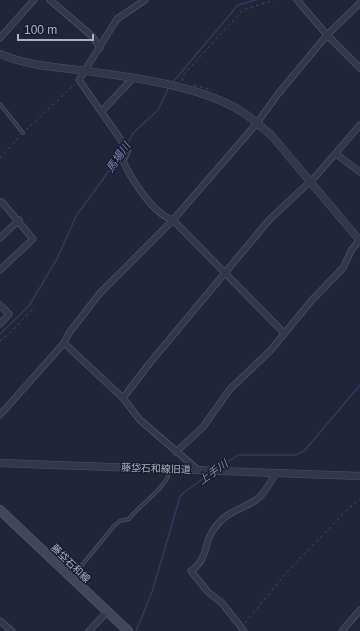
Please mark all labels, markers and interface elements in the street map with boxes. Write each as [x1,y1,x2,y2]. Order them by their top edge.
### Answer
scale bar [18,16,93,42]
text: 100 m [24,23,57,37]
water label: 馬場川 [104,139,133,174]
water label: 上手川 [196,457,231,486]
street label: 藤垈石和線旧道 [121,462,191,475]
street label: 藤垈石和線 [49,542,92,585]

